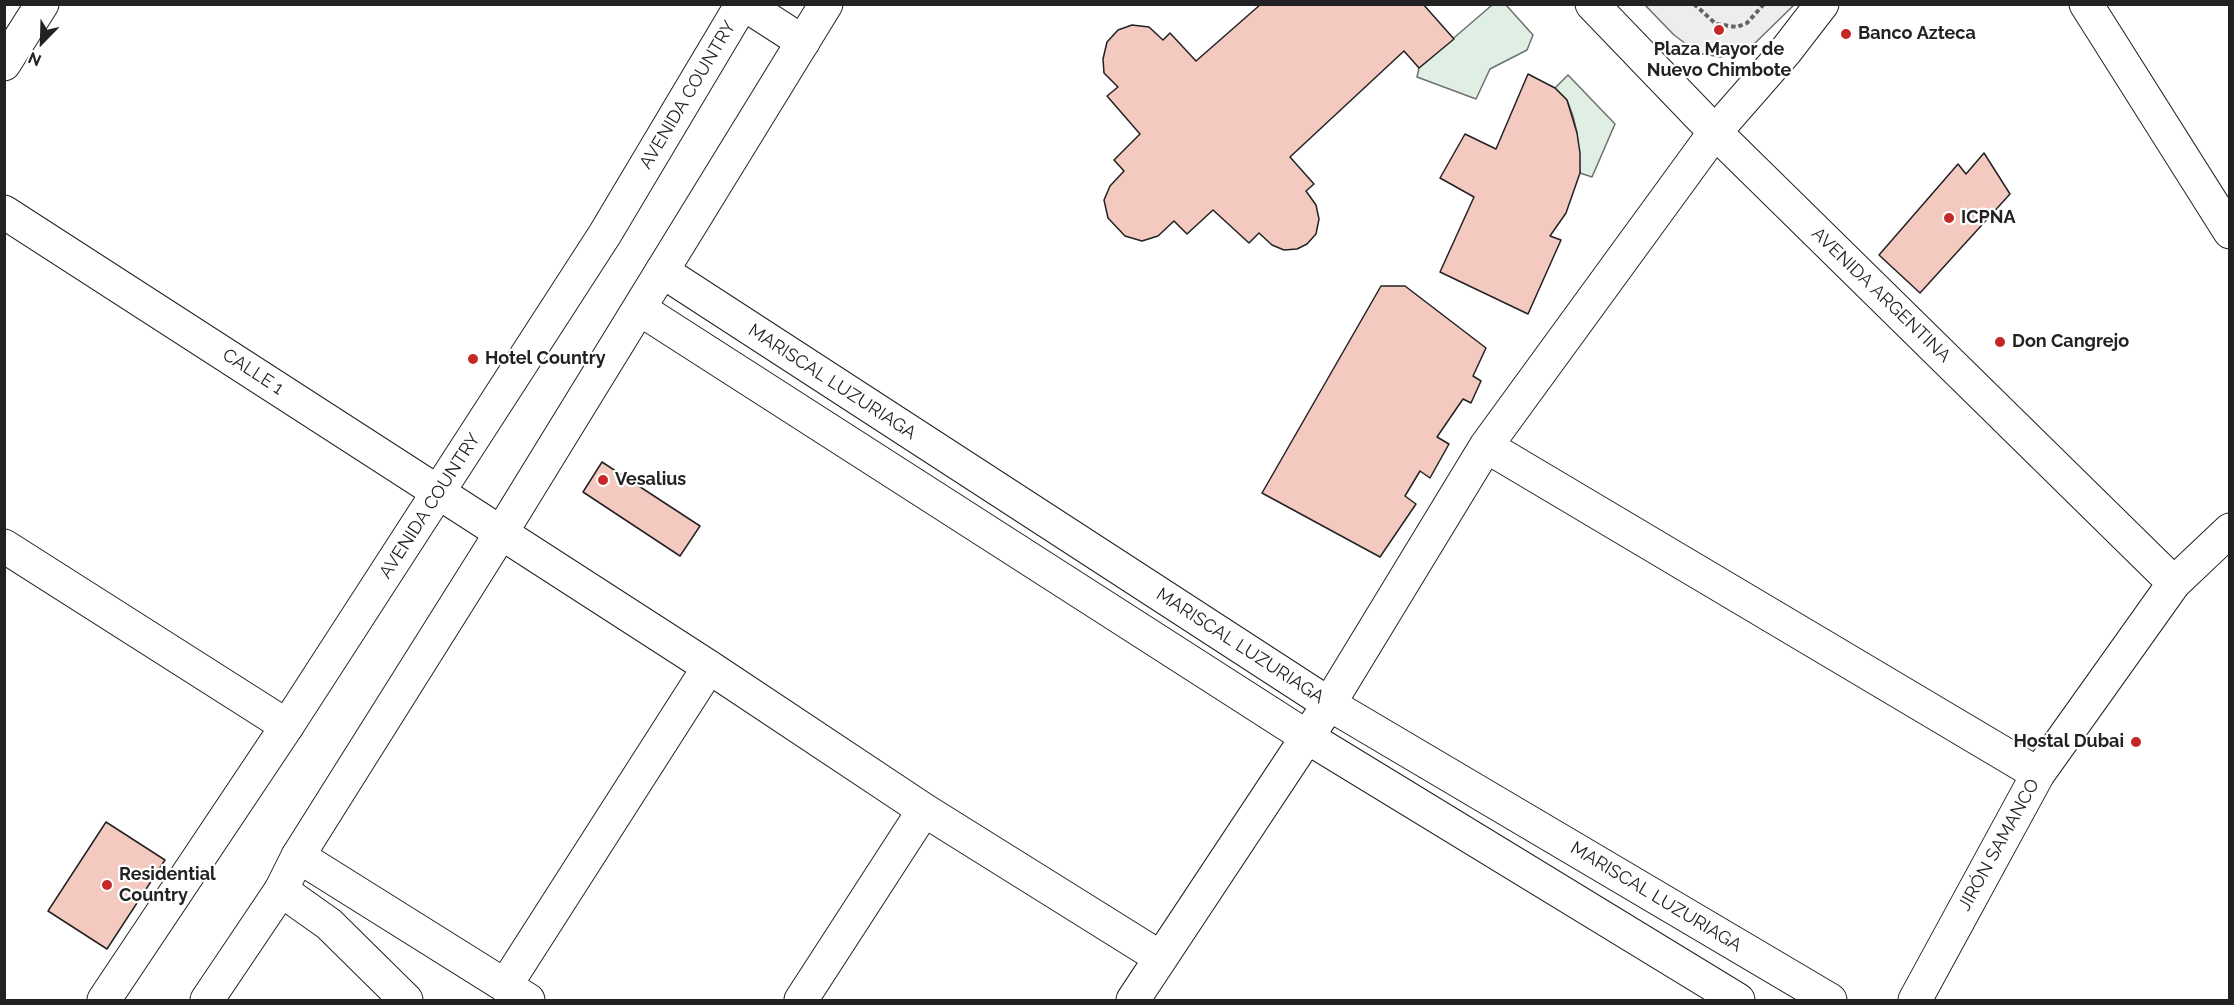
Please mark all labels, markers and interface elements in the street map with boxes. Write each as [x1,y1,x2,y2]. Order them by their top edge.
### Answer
north arrow [12,12,72,72]
street label: AVENIDA COUNTRY [635,17,741,173]
marker: Plaza Mayor de Nuevo Chimbote [1712,23,1726,37]
place label: Banco Azteca [1858,23,1976,45]
marker: Banco Azteca [1839,27,1853,41]
place label: Plaza Mayor de Nuevo Chimbote [1647,39,1791,82]
text: N [25,48,44,70]
place label: ICPNA [1961,207,2016,229]
marker: ICPNA [1942,211,1956,225]
street label: AVENIDA ARGENTINA [1807,223,1955,367]
street label: MARISCAL LUZURIAGA [744,320,920,444]
place label: Don Cangrejo [2012,331,2129,353]
marker: Don Cangrejo [1993,335,2007,349]
street label: CALLE 1 [218,344,288,400]
place label: Hotel Country [485,348,606,370]
marker: Hotel Country [466,352,480,366]
street label: AVENIDA COUNTRY [375,429,485,583]
place label: Vesalius [615,469,686,491]
marker: Vesalius [596,473,610,487]
street label: MARISCAL LUZURIAGA [1152,584,1328,708]
place label: Hostal Dubai [2013,731,2124,753]
marker: Hostal Dubai [2129,735,2143,749]
street label: JIRÓN SAMANCO [1954,775,2044,915]
street label: MARISCAL LUZURIAGA [1566,837,1746,957]
place label: Residential Country [119,864,216,906]
marker: Residential Country [100,878,114,892]

